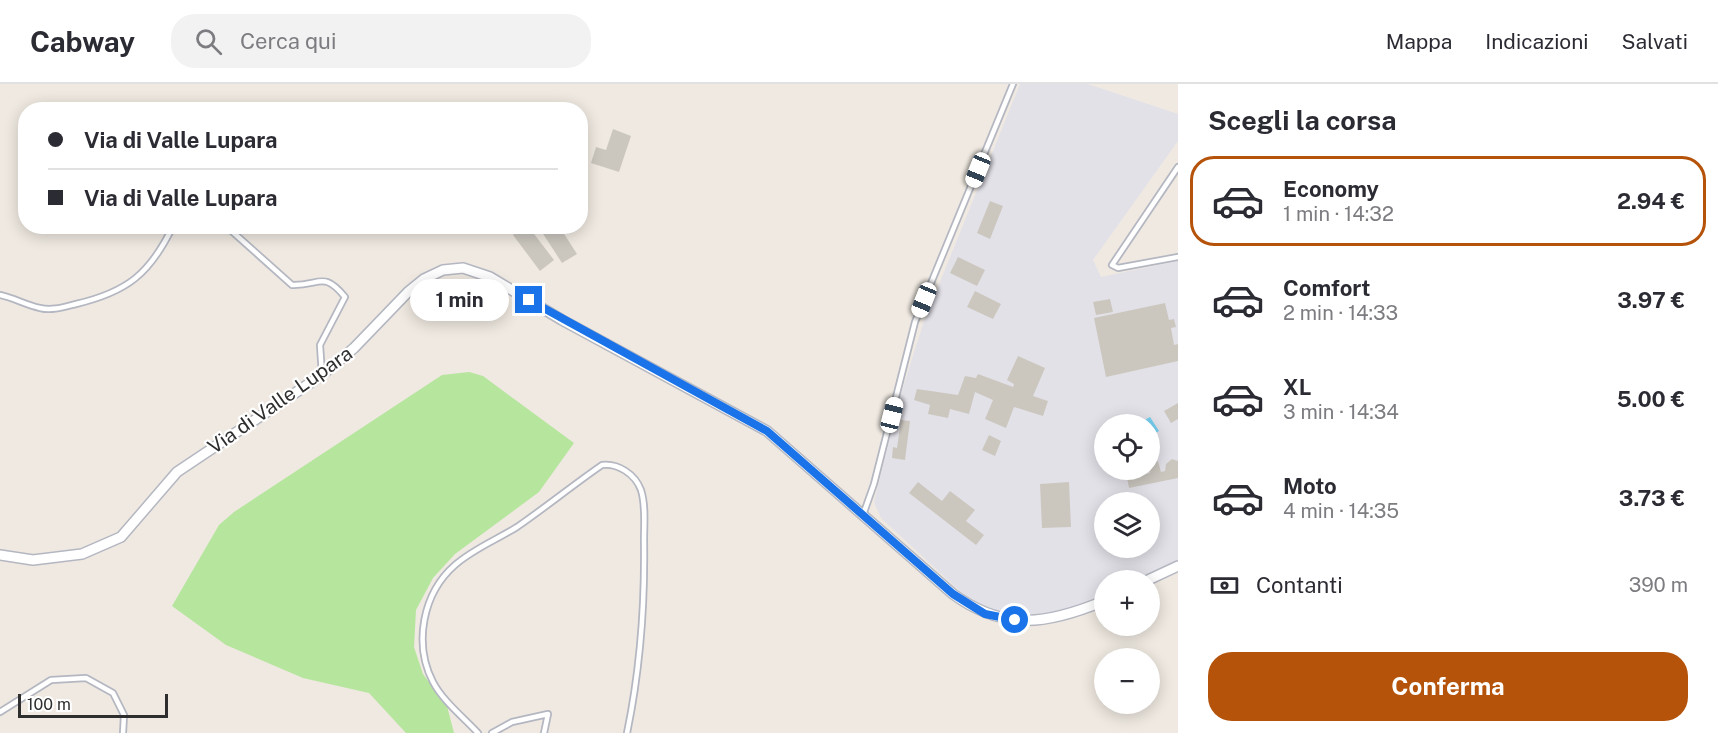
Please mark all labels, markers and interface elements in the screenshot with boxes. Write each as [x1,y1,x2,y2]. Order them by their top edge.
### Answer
search box [171,14,591,68]
text: Cabway [30,25,135,58]
icon: search [192,25,225,58]
text: Cerca qui [240,28,336,54]
text: Mappa [1386,29,1452,54]
text: Indicazioni [1485,29,1589,54]
text: Salvati [1622,29,1688,54]
text: Scegli la corsa [1208,104,1397,136]
text: Via di Valle Lupara [84,127,278,153]
car [963,150,993,190]
icon: car [1211,174,1265,228]
text: Economy [1283,176,1379,202]
text: Via di Valle Lupara [84,185,278,211]
text: 2.94 € [1617,188,1685,214]
text: 1 min · 14:32 [1283,202,1394,226]
icon: car [1211,273,1265,327]
text: Comfort [1283,275,1370,301]
callout: 1 min [409,279,508,321]
car [909,280,939,320]
route end [515,286,542,313]
text: 3.97 € [1617,287,1685,313]
text: 1 min [435,288,484,312]
text: 2 min · 14:33 [1283,301,1398,325]
street label: Via di Valle Lupara [203,341,357,459]
icon: car [1211,372,1265,426]
text: XL [1283,374,1311,400]
text: 5.00 € [1617,386,1685,412]
car [879,395,905,435]
text: 3 min · 14:34 [1283,400,1399,424]
map controls [1094,414,1160,714]
button: locate [1094,414,1160,480]
icon: car [1211,471,1265,525]
text: Moto [1283,473,1337,499]
text: 3.73 € [1619,485,1685,511]
button: layers [1094,492,1160,558]
text: 4 min · 14:35 [1283,499,1399,523]
icon: cash [1208,569,1241,602]
button: + [1094,570,1160,636]
text: Contanti [1256,572,1343,598]
text: 390 m [1629,573,1688,597]
route start [1001,606,1028,633]
button: − [1094,648,1160,714]
button: Conferma [1208,652,1688,721]
scale bar [18,691,168,718]
text: 100 m [27,695,71,714]

